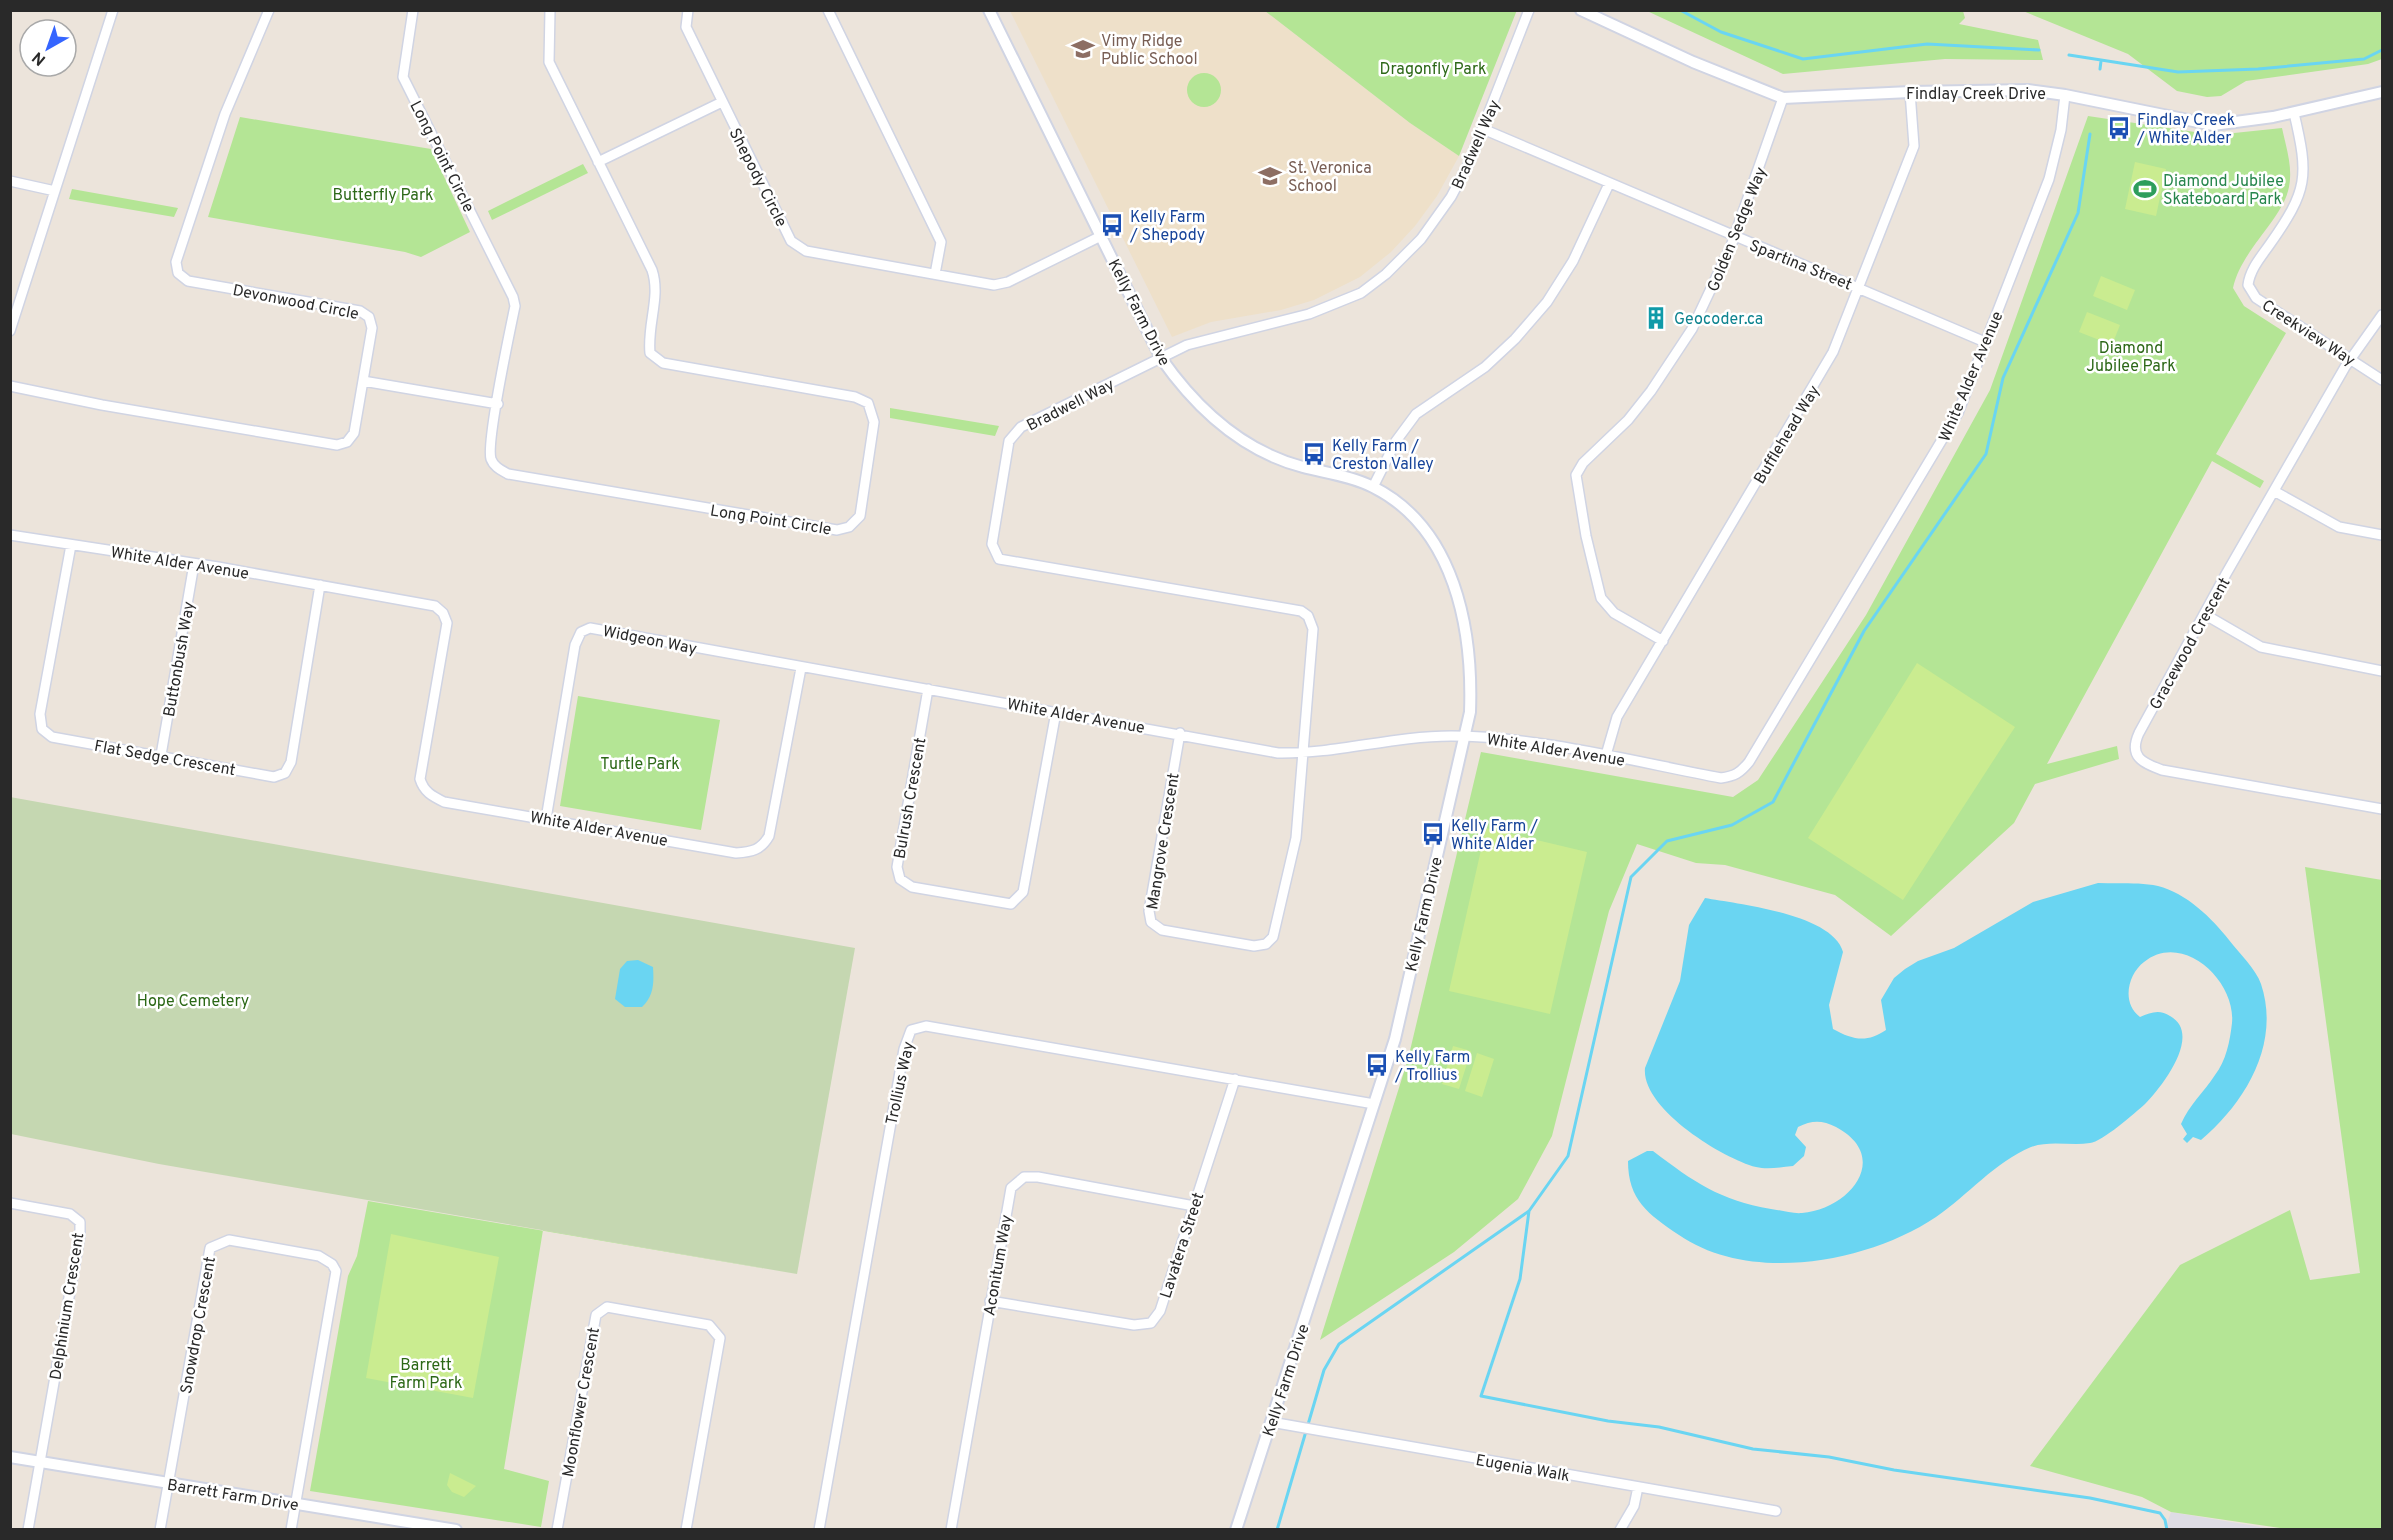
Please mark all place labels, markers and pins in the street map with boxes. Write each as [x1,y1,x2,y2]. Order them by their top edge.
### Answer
place label: Vimy Ridge Public School [1101,32,1198,70]
school or university icon: Vimy Ridge Public School [1070,36,1096,62]
place label: Findlay Creek / White Alder [2136,111,2235,149]
bus stop icon: Findlay Creek / White Alder [2106,115,2132,141]
place label: St. Veronica School [1288,159,1372,197]
school or university icon: St. Veronica School [1257,163,1283,189]
place label: Diamond Jubilee Skateboard Park [2163,172,2284,210]
sports icon: Diamond Jubilee Skateboard Park [2132,176,2158,202]
place label: Kelly Farm / Shepody [1129,208,1205,246]
bus stop icon: Kelly Farm / Shepody [1099,212,1125,238]
building icon: Geocoder.ca [1643,305,1669,331]
place label: Geocoder.ca [1674,310,1763,330]
place label: Kelly Farm / Creston Valley [1332,437,1434,475]
bus stop icon: Kelly Farm / Creston Valley [1301,441,1327,467]
place label: Kelly Farm / White Alder [1451,817,1538,855]
bus stop icon: Kelly Farm / White Alder [1420,821,1446,847]
place label: Kelly Farm / Trollius [1394,1048,1470,1086]
bus stop icon: Kelly Farm / Trollius [1364,1052,1390,1078]

